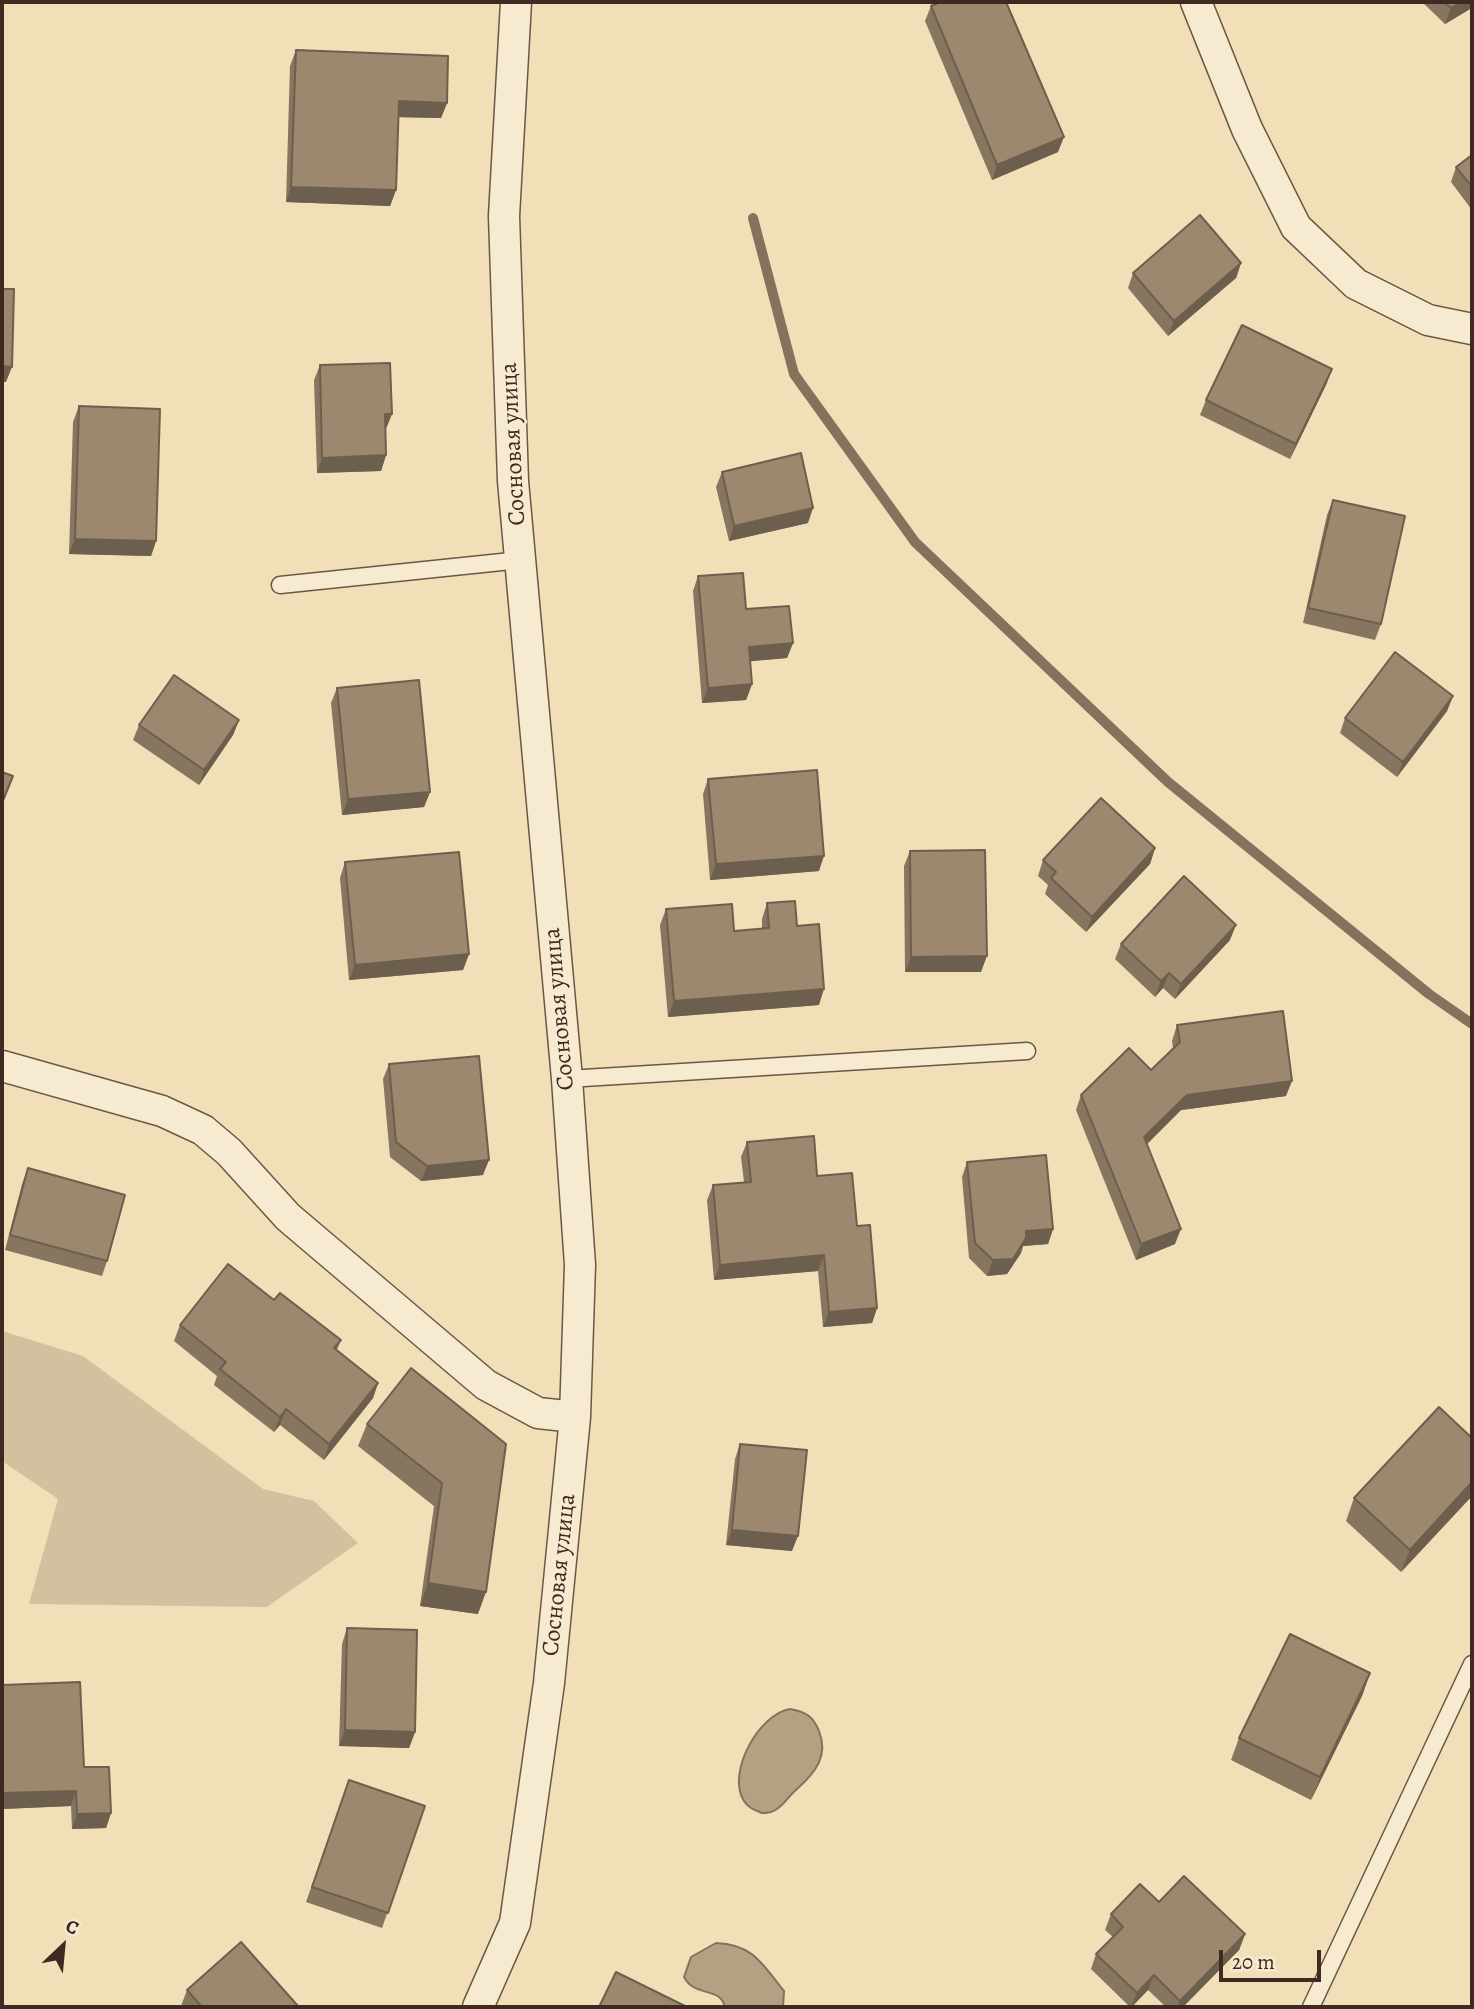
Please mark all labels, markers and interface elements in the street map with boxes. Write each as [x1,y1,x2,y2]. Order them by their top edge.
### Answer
street label: Сосновая улица [495,362,533,526]
street label: Сосновая улица [539,926,581,1092]
street label: Сосновая улица [537,1492,583,1658]
north arrow [28,1911,98,1981]
text: С [61,1913,83,1941]
scale bar [1222,1936,1324,1980]
text: 20 m [1232,1948,1275,1976]

